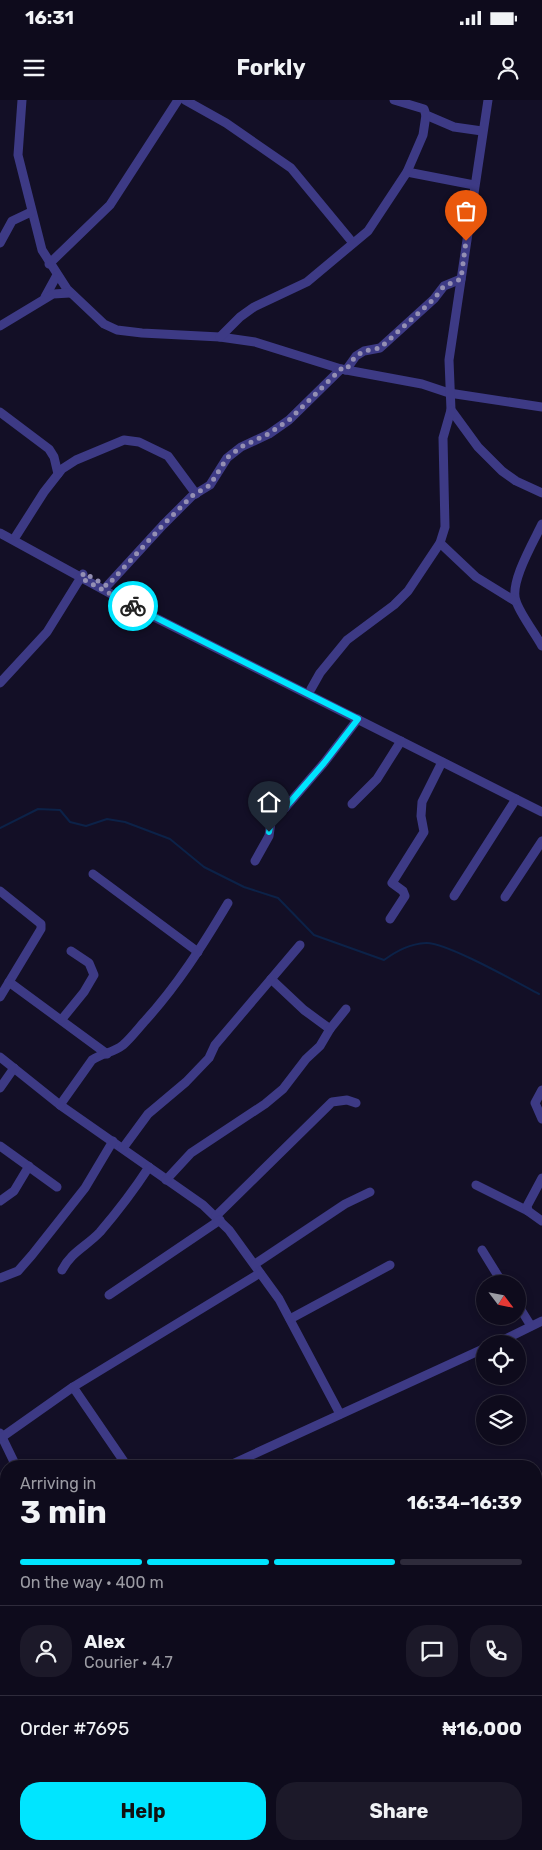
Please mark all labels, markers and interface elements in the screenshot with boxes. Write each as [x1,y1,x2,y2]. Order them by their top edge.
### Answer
text: 16:31 [25,6,74,29]
icon: menu [20,54,48,82]
text: Forkly [236,54,306,81]
icon: person [494,54,522,82]
pin [445,190,487,241]
icon: bag [452,197,480,225]
courier [108,581,158,631]
icon: bike [119,592,147,620]
pin [248,781,290,832]
icon: home [255,788,283,816]
north arrow [476,1275,526,1325]
map controls [476,1275,526,1445]
button: locate [476,1335,526,1385]
button: layers [476,1395,526,1445]
text: Arriving in [20,1474,96,1493]
text: 16:34–16:39 [407,1491,522,1514]
text: 3 min [20,1493,107,1531]
text: On the way · 400 m [20,1573,164,1592]
button: person [20,1625,72,1677]
button: chat [406,1625,458,1677]
button: phone [470,1625,522,1677]
text: Alex [84,1630,125,1653]
text: Courier · 4.7 [84,1653,173,1672]
text: Order #7695 [20,1717,129,1740]
text: ₦16,000 [443,1717,522,1740]
button: Help [20,1782,266,1840]
button: Share [276,1782,522,1840]

